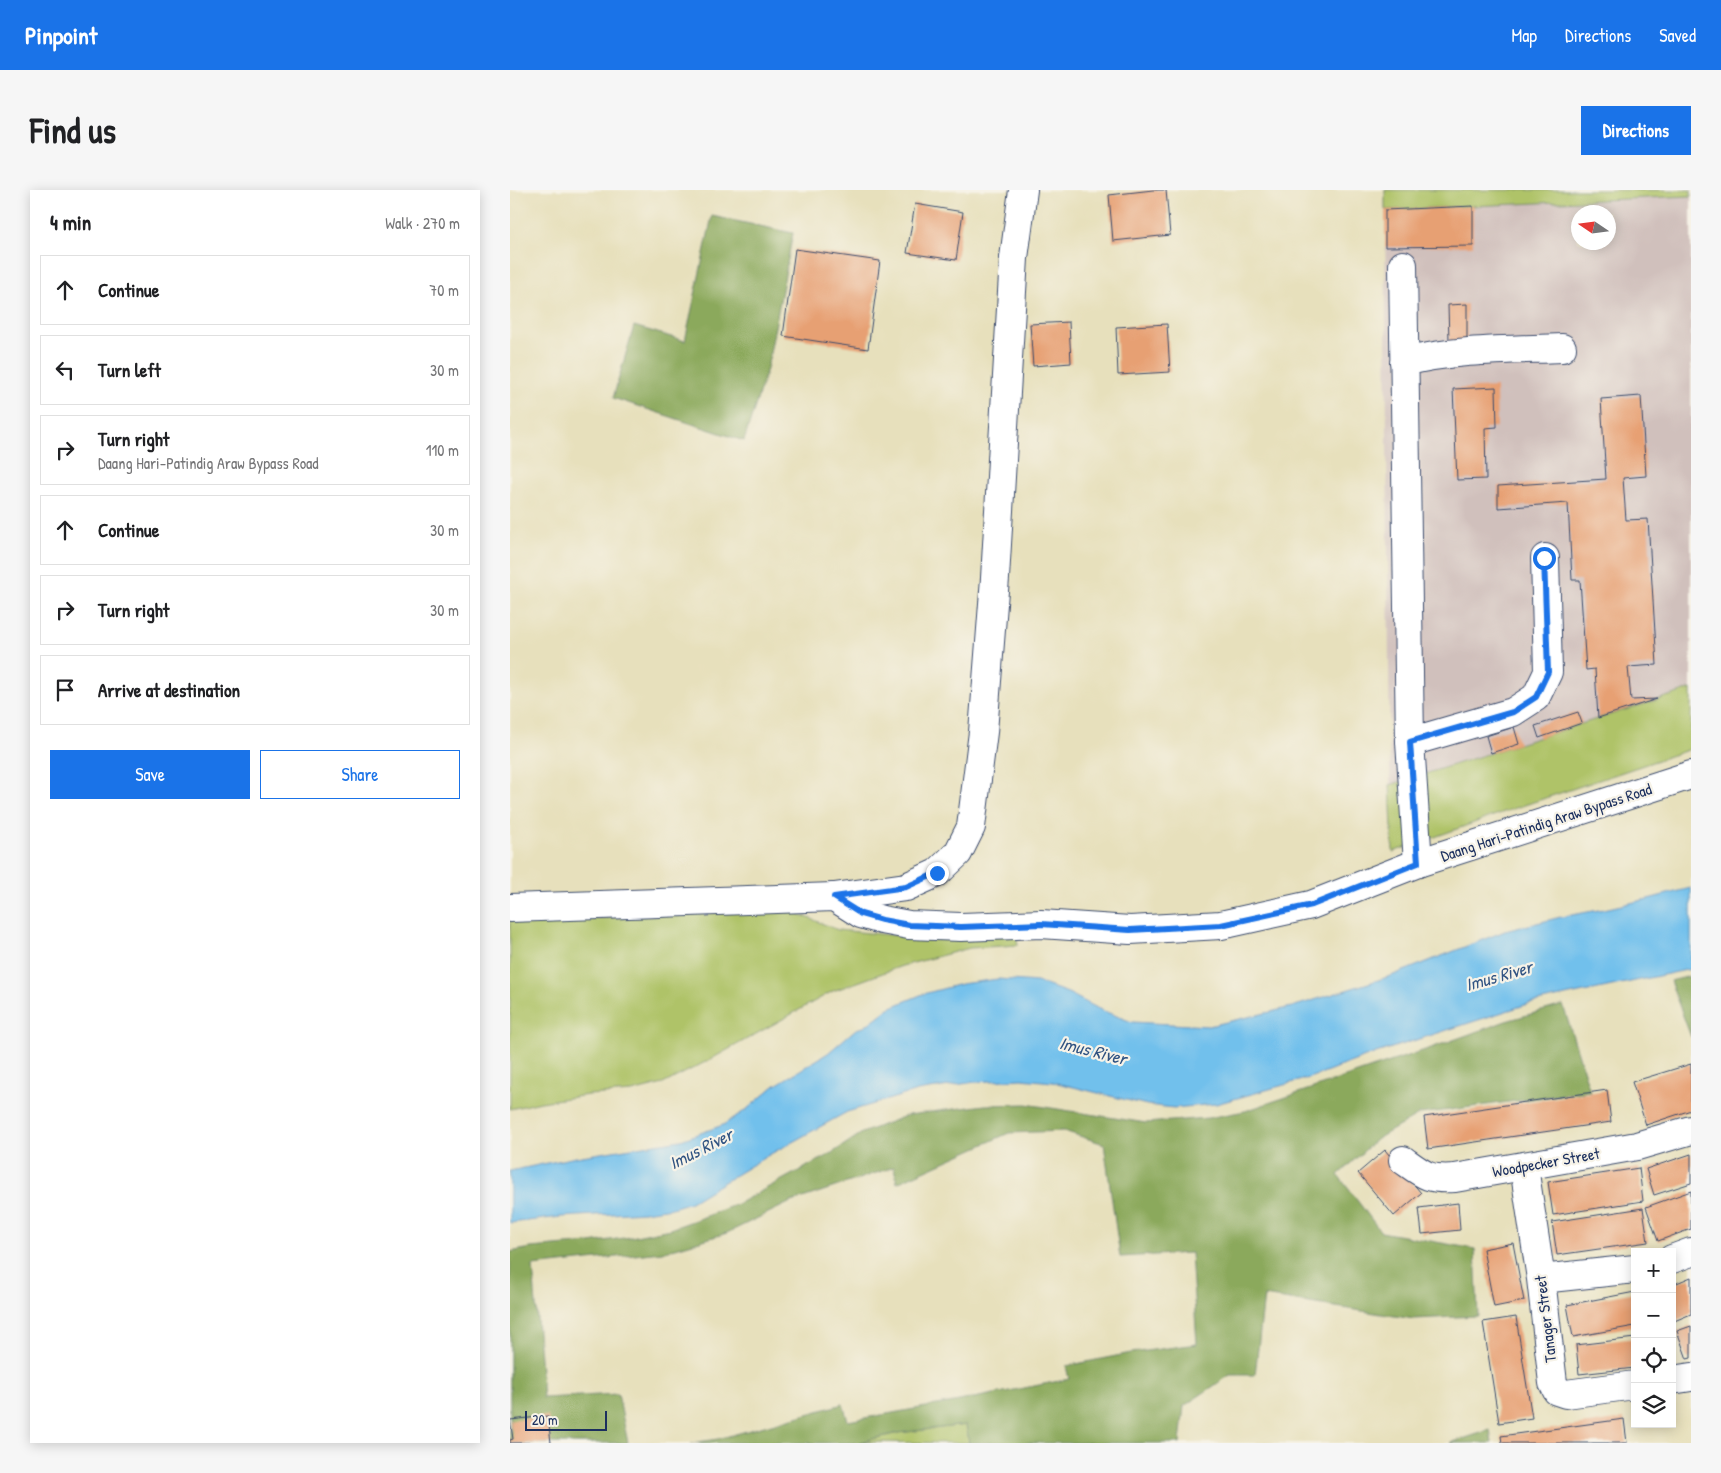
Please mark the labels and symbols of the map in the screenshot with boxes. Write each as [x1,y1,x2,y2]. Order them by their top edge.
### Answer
north arrow [1571,205,1616,250]
route start [1533,547,1556,570]
street label: Daang Hari-Patindig Araw Bypass Road [1438,777,1654,867]
route end [926,862,949,885]
water label: Imus River [1463,954,1537,997]
water label: Imus River [1057,1030,1131,1071]
water label: Imus River [665,1121,739,1175]
street label: Woodpecker Street [1491,1142,1602,1182]
street label: Tanager Street [1529,1274,1561,1364]
scale bar [525,1408,608,1431]

